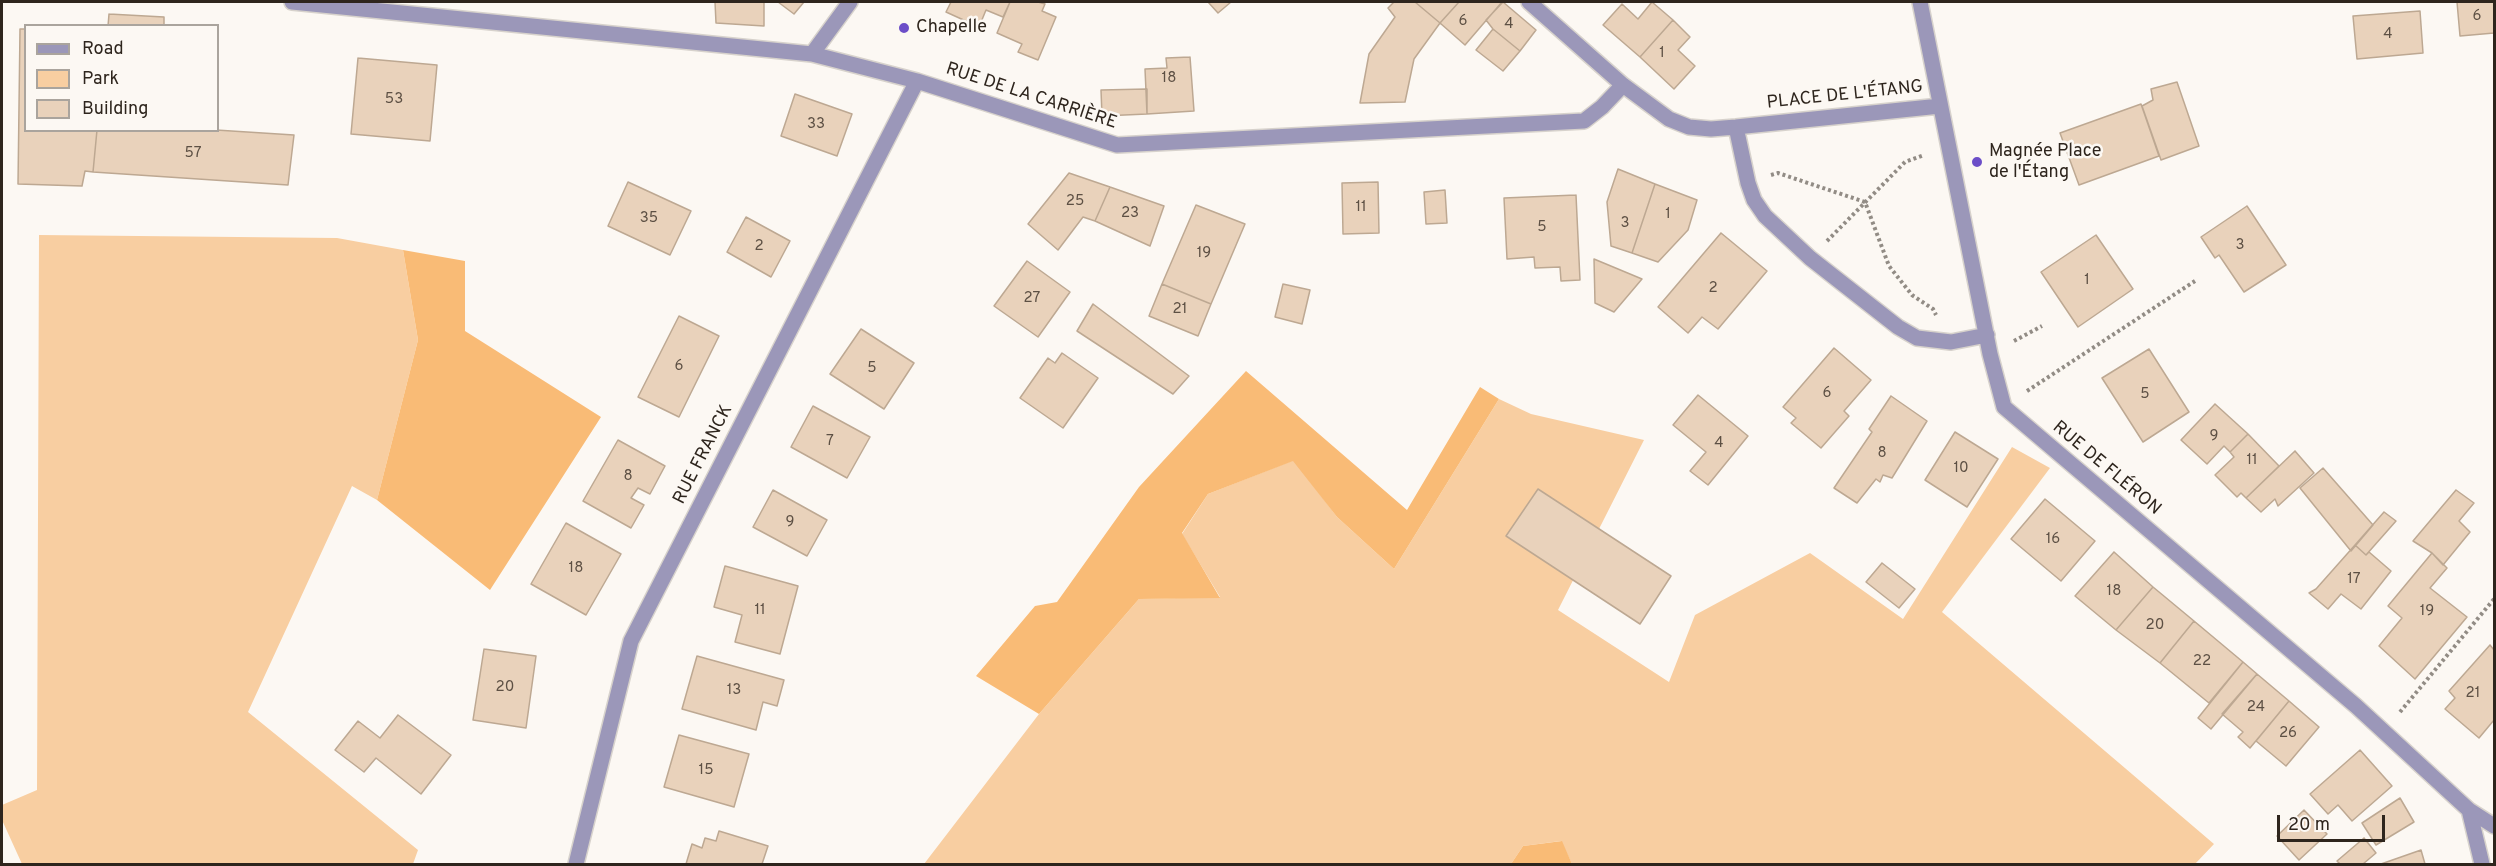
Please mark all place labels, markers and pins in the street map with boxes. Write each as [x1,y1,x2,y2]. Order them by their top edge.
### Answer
place label: Chapelle [916,17,987,39]
marker: Chapelle [897,21,911,35]
place label: Magnée Place de l'Étang [1989,141,2102,184]
marker: Magnée Place de l'Étang [1970,155,1984,169]

